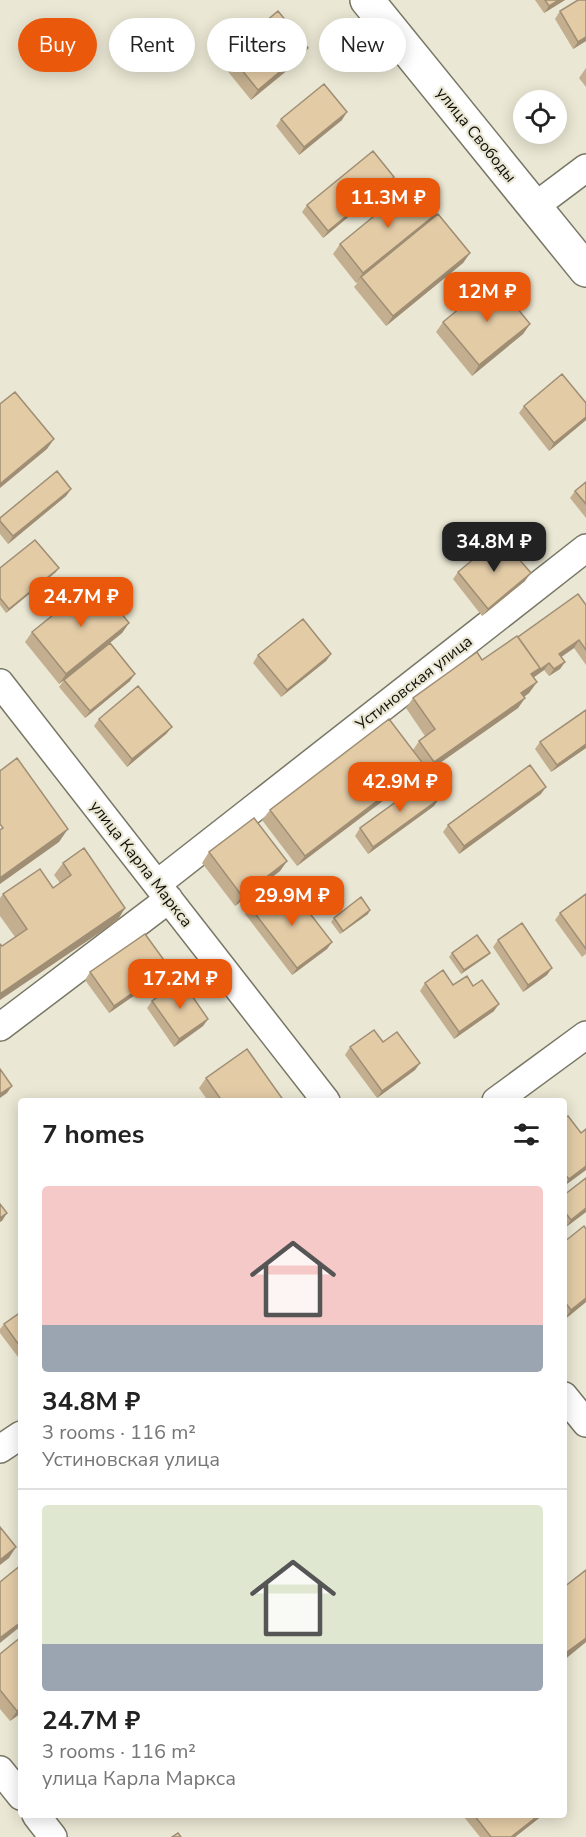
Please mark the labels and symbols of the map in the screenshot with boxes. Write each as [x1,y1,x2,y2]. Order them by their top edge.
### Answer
street label: улица Свободы [431,83,521,187]
pin: 11.3M ₽ [333,178,443,229]
pin: 12M ₽ [445,272,529,323]
pin: 34.8M ₽ [439,522,549,573]
pin: 24.7M ₽ [26,577,136,628]
street label: Устиновская улица [350,630,477,736]
pin: 42.9M ₽ [345,762,455,813]
street label: улица Карла Маркса [85,796,197,932]
pin: 29.9M ₽ [237,876,347,927]
pin: 17.2M ₽ [125,959,235,1010]

